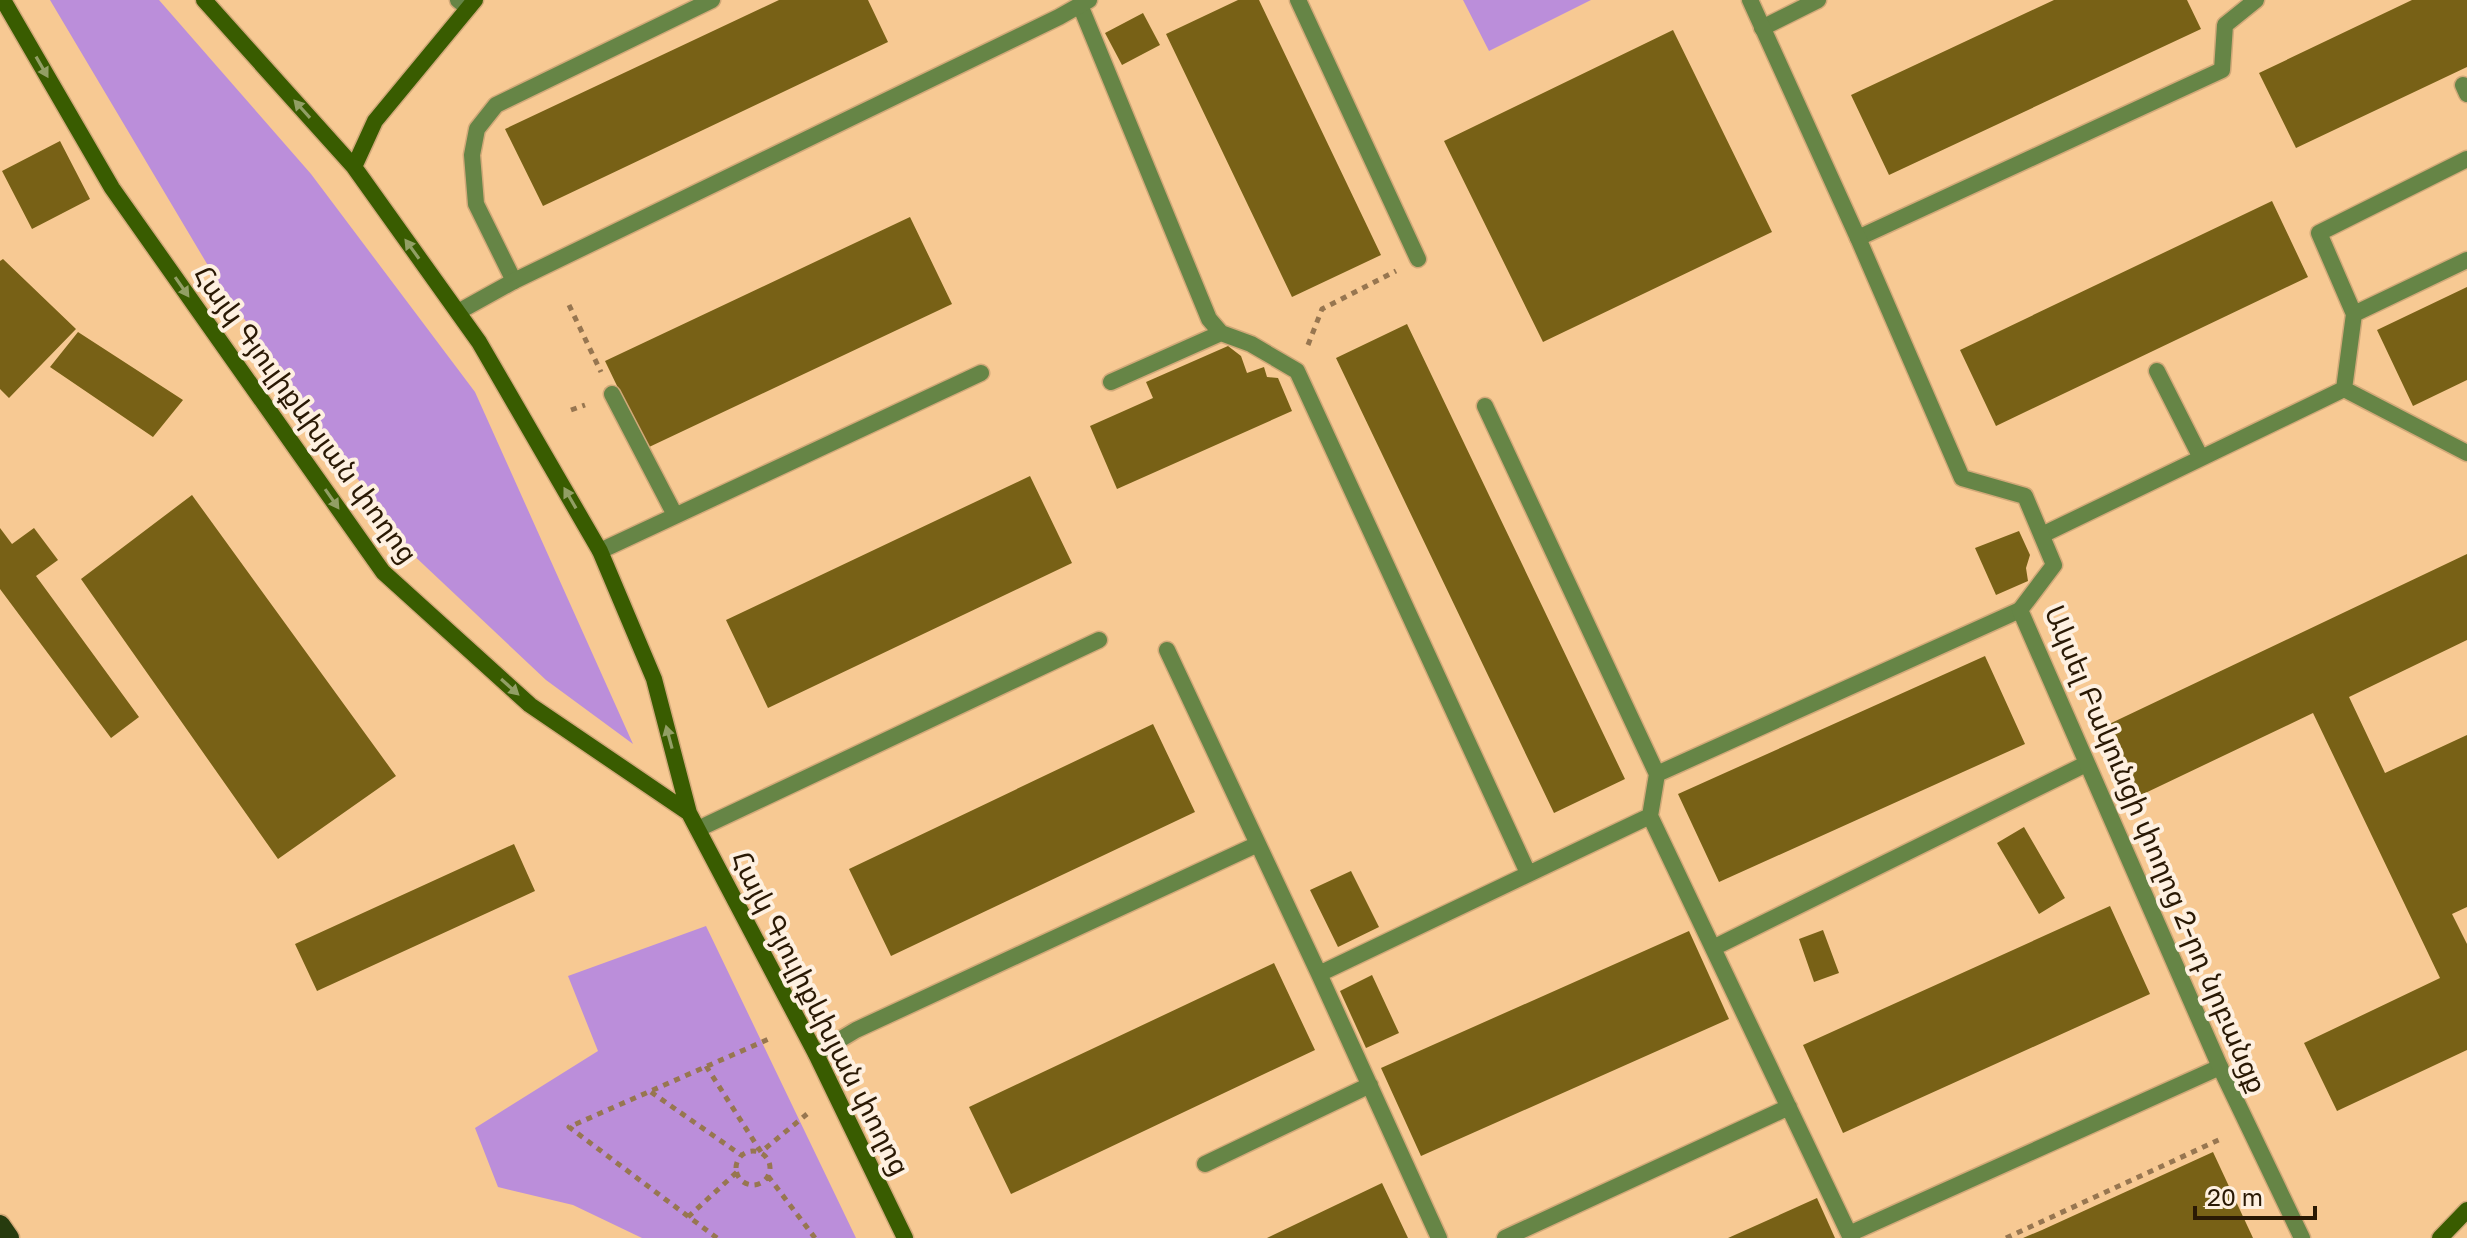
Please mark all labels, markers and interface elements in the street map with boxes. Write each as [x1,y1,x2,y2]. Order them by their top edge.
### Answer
one-way arrow [35,56,49,79]
one-way arrow [293,99,311,118]
one-way arrow [405,238,421,259]
street label: Հայկ Գյուլիքևխյան փողոց [187,259,425,569]
one-way arrow [174,276,189,297]
one-way arrow [563,487,577,509]
one-way arrow [324,488,340,510]
street label: Ակսել Բակունցի փողոց 2-րդ նրբանցք [2037,600,2275,1098]
one-way arrow [500,677,519,695]
one-way arrow [663,724,675,749]
street label: Հայկ Գյուլիքևխյան փողոց [724,845,918,1181]
scale bar [2195,1170,2315,1220]
text: 20 m [2207,1182,2263,1211]

